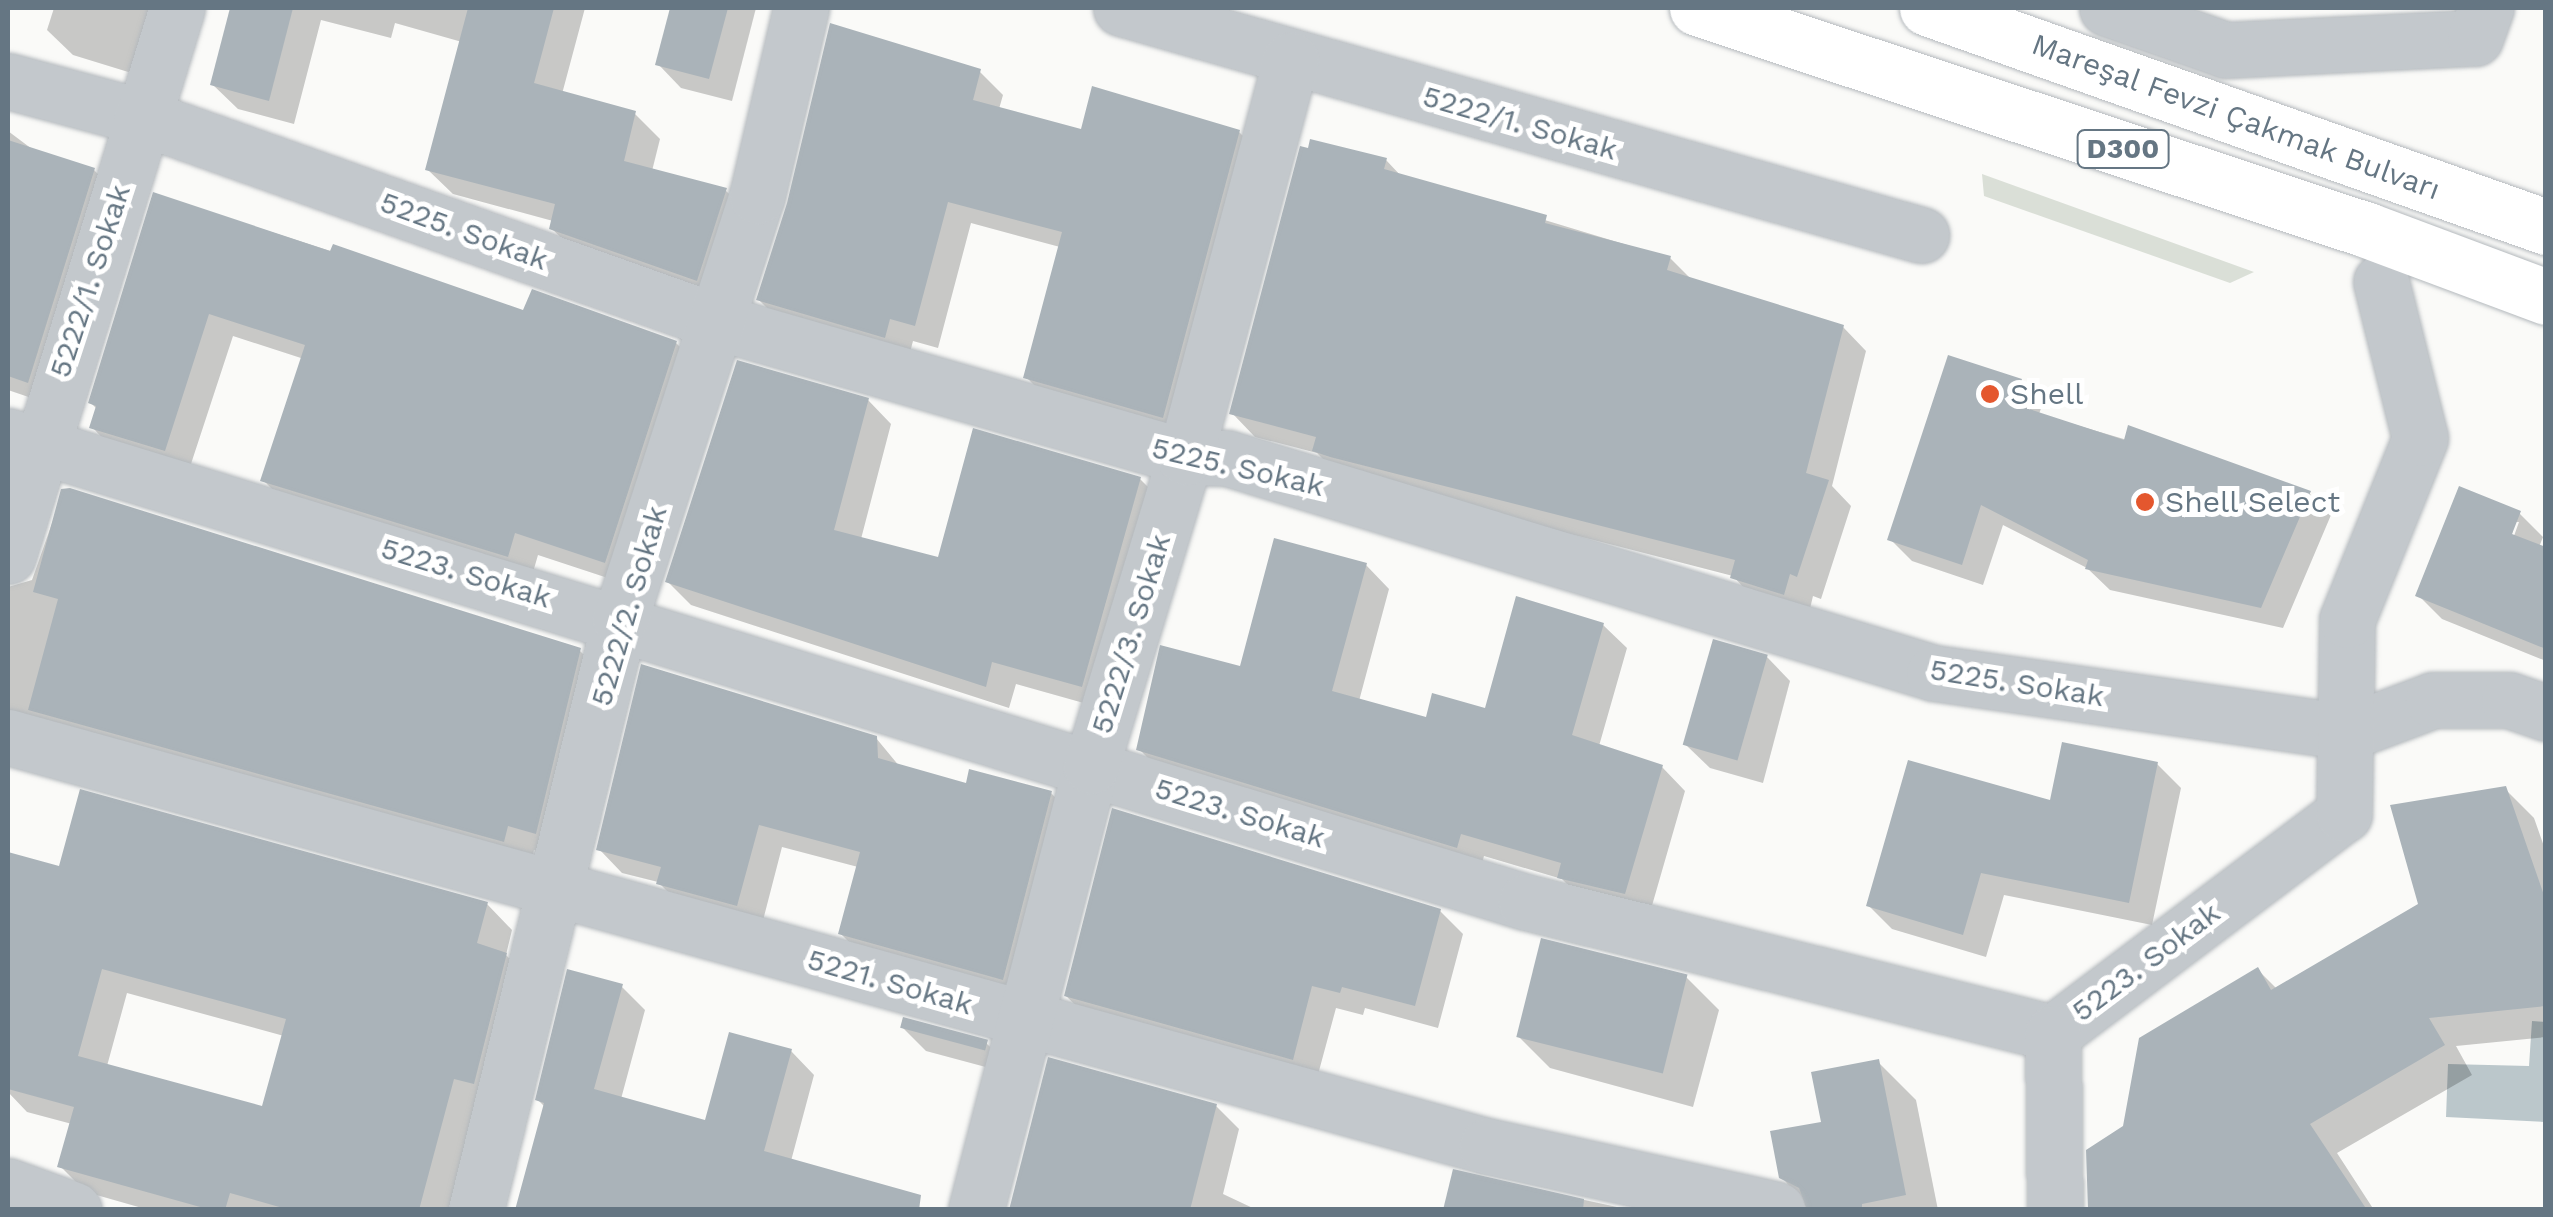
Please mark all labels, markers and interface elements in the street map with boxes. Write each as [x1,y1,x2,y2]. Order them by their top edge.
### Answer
street label: Mareşal Fevzi Çakmak Bulvarı [2026,26,2446,208]
street label: 5222/1. Sokak [1418,78,1622,168]
road number: D300 [2076,126,2170,172]
street label: 5222/1. Sokak [42,180,138,382]
street label: 5225. Sokak [375,184,553,278]
place label: Shell [2010,376,2083,412]
marker: Shell [1979,383,2001,405]
street label: 5225. Sokak [1148,430,1328,504]
place label: Shell Select [2165,484,2341,520]
marker: Shell Select [2134,491,2156,513]
street label: 5222/2. Sokak [583,502,675,710]
street label: 5223. Sokak [377,530,555,616]
street label: 5222/3. Sokak [1084,530,1178,738]
street label: 5225. Sokak [1927,651,2107,715]
street label: 5223. Sokak [1151,770,1329,856]
street label: 5223. Sokak [2065,895,2227,1029]
street label: 5221. Sokak [803,941,977,1023]

